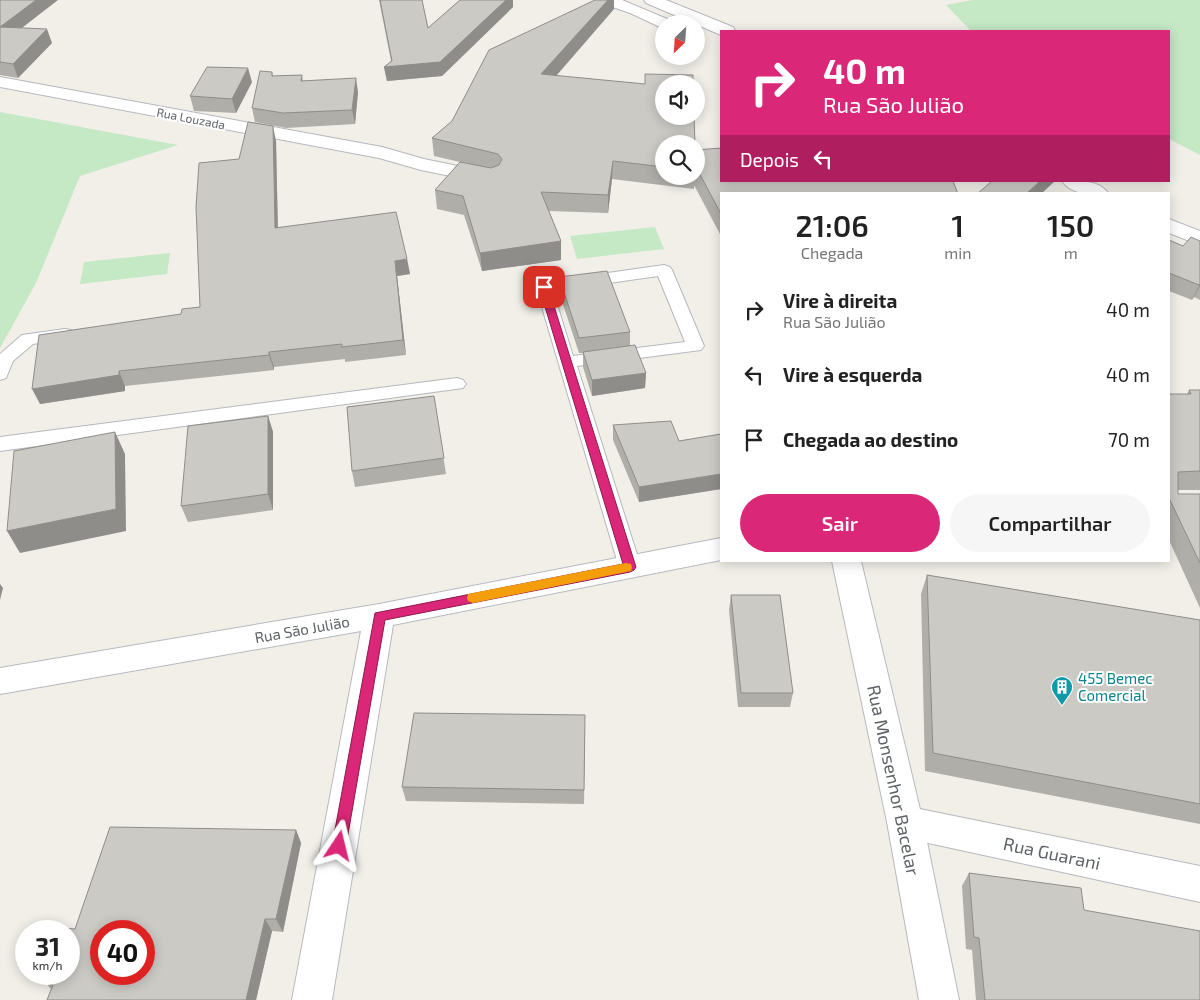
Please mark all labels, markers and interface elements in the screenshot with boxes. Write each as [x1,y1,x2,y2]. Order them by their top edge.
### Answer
north arrow [655,15,705,65]
map controls [655,15,705,185]
text: 40 m [823,49,906,91]
icon: right [740,50,805,115]
button: sound [655,75,705,125]
text: Rua São Julião [823,91,964,117]
street label: Rua Louzada [156,104,226,132]
button: search [655,135,705,185]
icon: left [809,145,837,173]
text: Depois [740,148,799,171]
text: 21:06 [796,207,869,243]
text: 1 [952,207,964,243]
text: 150 [1047,207,1094,243]
text: Chegada [801,243,863,262]
text: min [944,243,971,262]
text: m [1064,243,1078,262]
pin [523,266,565,308]
icon: arrive [530,273,558,301]
text: Vire à direita [783,289,897,312]
icon: right [740,296,768,324]
text: 40 m [1106,298,1150,321]
text: Rua São Julião [783,312,886,331]
icon: left [740,361,768,389]
text: Vire à esquerda [783,363,922,386]
text: 40 m [1106,363,1150,386]
icon: arrive [740,426,768,454]
text: Chegada ao destino [783,428,958,451]
text: 70 m [1108,428,1150,451]
button: Sair [740,494,940,552]
button: Compartilhar [950,494,1150,552]
street label: Rua São Julião [253,612,351,646]
place label: 455 Bemec Comercial [1078,669,1153,704]
building icon: 455 Bemec Comercial [1050,675,1074,706]
street label: Rua Monsenhor Bacelar [863,683,925,877]
position arrow [312,819,364,871]
street label: Rua Guarani [1001,832,1103,874]
speed limit sign: 40 [90,920,155,985]
text: 31 [35,931,60,961]
text: km/h [33,958,62,972]

